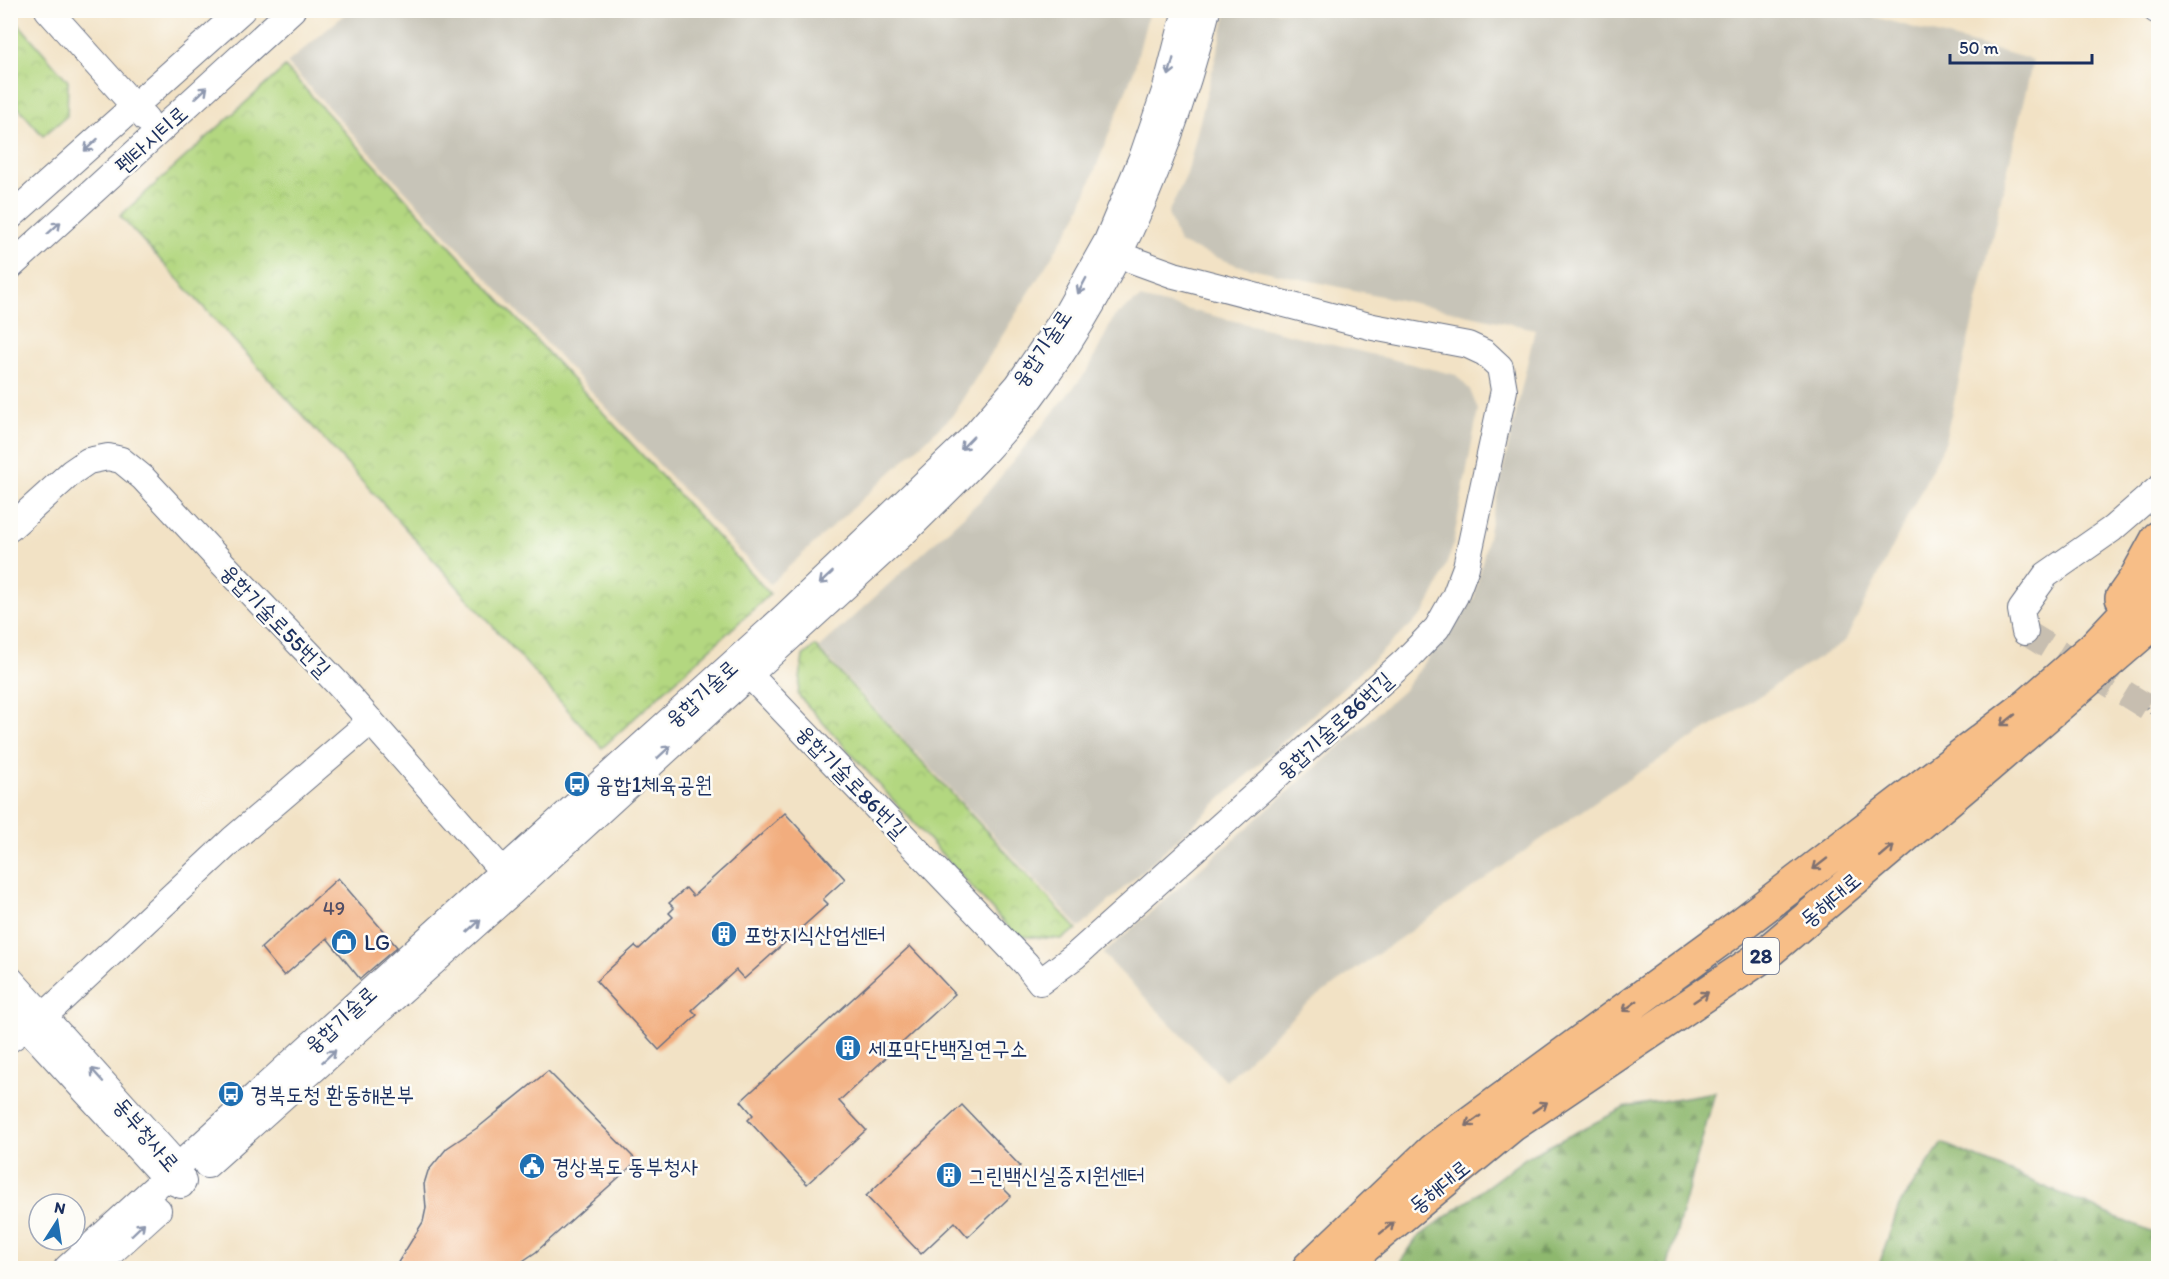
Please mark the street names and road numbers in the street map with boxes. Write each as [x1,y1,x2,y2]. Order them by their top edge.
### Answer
street label: 펜타시티로 [109,100,193,179]
street label: 융합기술로 [1005,304,1077,393]
street label: 융합기술로55번길 [215,558,337,683]
street label: 융합기술로 [659,654,743,733]
street label: 융합기술로86번길 [1270,666,1398,785]
street label: 융합기술로86번길 [791,719,913,844]
street label: 동해대로 [1795,866,1866,932]
road number: 28 [1743,938,1779,974]
street label: 융합기술로 [298,980,382,1059]
street label: 동부청사로 [108,1092,185,1177]
street label: 동해대로 [1403,1154,1475,1219]

